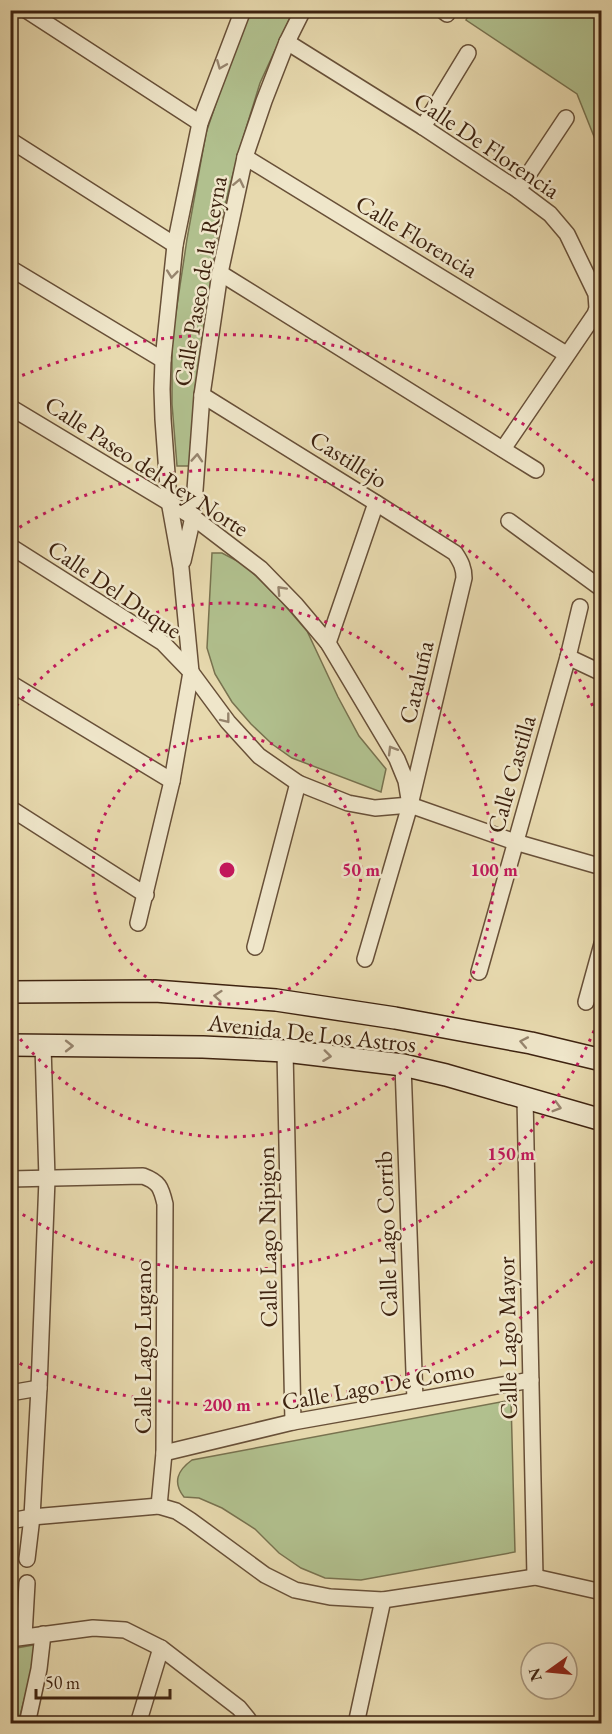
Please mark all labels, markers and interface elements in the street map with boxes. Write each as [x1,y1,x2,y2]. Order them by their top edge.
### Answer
one-way arrow [216,58,228,69]
street label: Calle De Florencia [408,85,566,206]
street label: Calle Paseo de la Reyna [166,173,234,389]
one-way arrow [232,178,245,188]
street label: Calle Florencia [350,187,484,285]
one-way arrow [166,270,179,279]
street label: Calle Paseo del Rey Norte [39,388,255,544]
street label: Castillejo [304,423,394,495]
one-way arrow [191,454,204,463]
street label: Calle Del Duque [42,533,188,645]
one-way arrow [278,587,289,598]
street label: Cataluña [391,637,441,727]
street label: Calle Castilla [479,711,543,837]
one-way arrow [219,712,230,723]
one-way arrow [387,746,399,756]
text: 50 m [342,858,380,881]
text: 100 m [470,858,518,881]
centre of rings [217,860,237,880]
one-way arrow [214,989,223,1002]
street label: Avenida De Los Astros [205,1007,418,1059]
one-way arrow [520,1036,530,1049]
one-way arrow [64,1040,73,1052]
one-way arrow [322,1049,331,1062]
one-way arrow [552,1100,562,1113]
text: 150 m [487,1142,535,1165]
street label: Calle Lago Nipigon [250,1146,284,1328]
street label: Calle Lago Corrib [368,1150,404,1318]
street label: Calle Lago Mayor [490,1256,524,1420]
street label: Calle Lago Lugano [127,1260,158,1434]
street label: Calle Lago De Como [279,1353,477,1417]
text: 200 m [203,1393,251,1416]
north arrow [519,1641,579,1701]
scale bar [36,1662,170,1700]
text: N [523,1666,547,1684]
text: 50 m [45,1671,80,1694]

